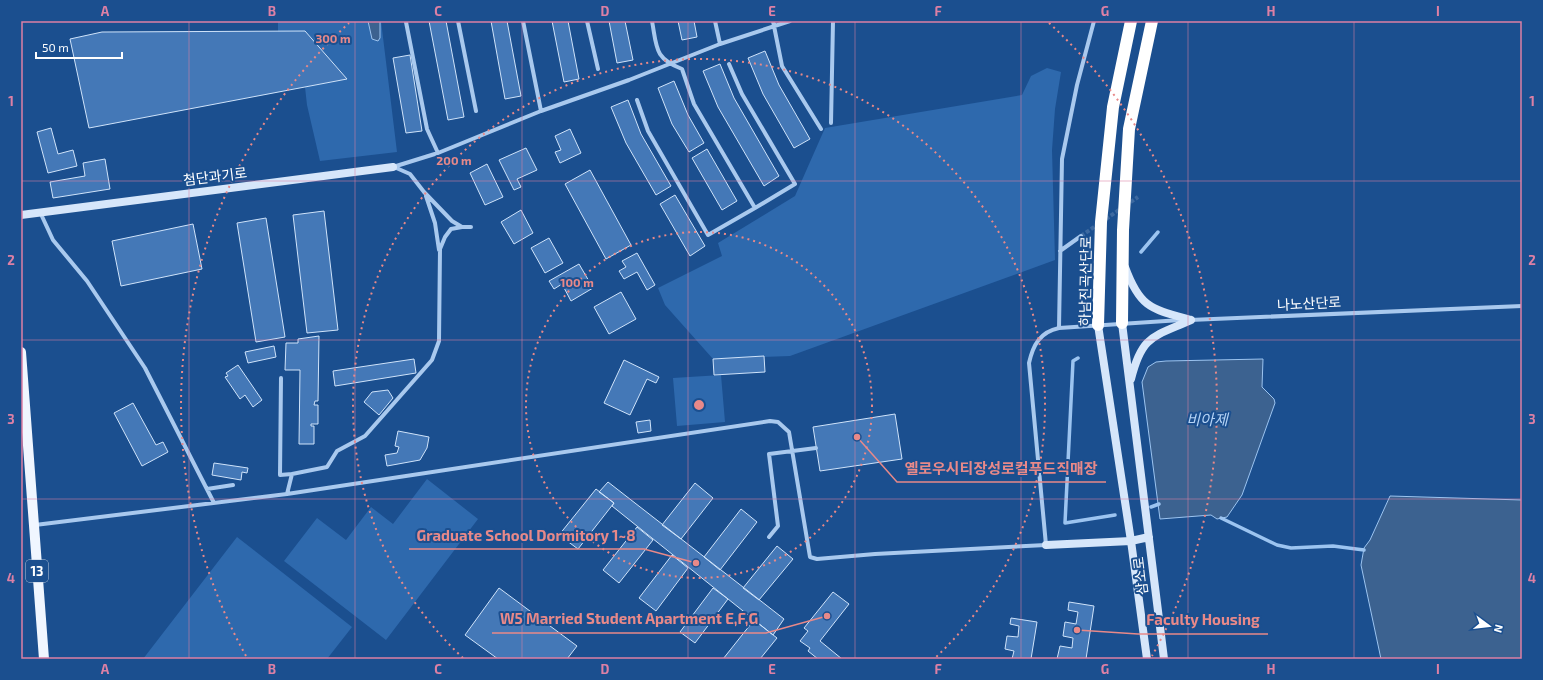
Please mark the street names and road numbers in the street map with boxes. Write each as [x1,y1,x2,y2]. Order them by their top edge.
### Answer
street label: 첨단과기로 [182,164,248,188]
street label: 하남진곡산단로 [1076,236,1094,326]
street label: 나노산단로 [1276,293,1342,313]
street label: 삼소로 [1129,556,1151,596]
road number: 13 [26,560,48,582]

